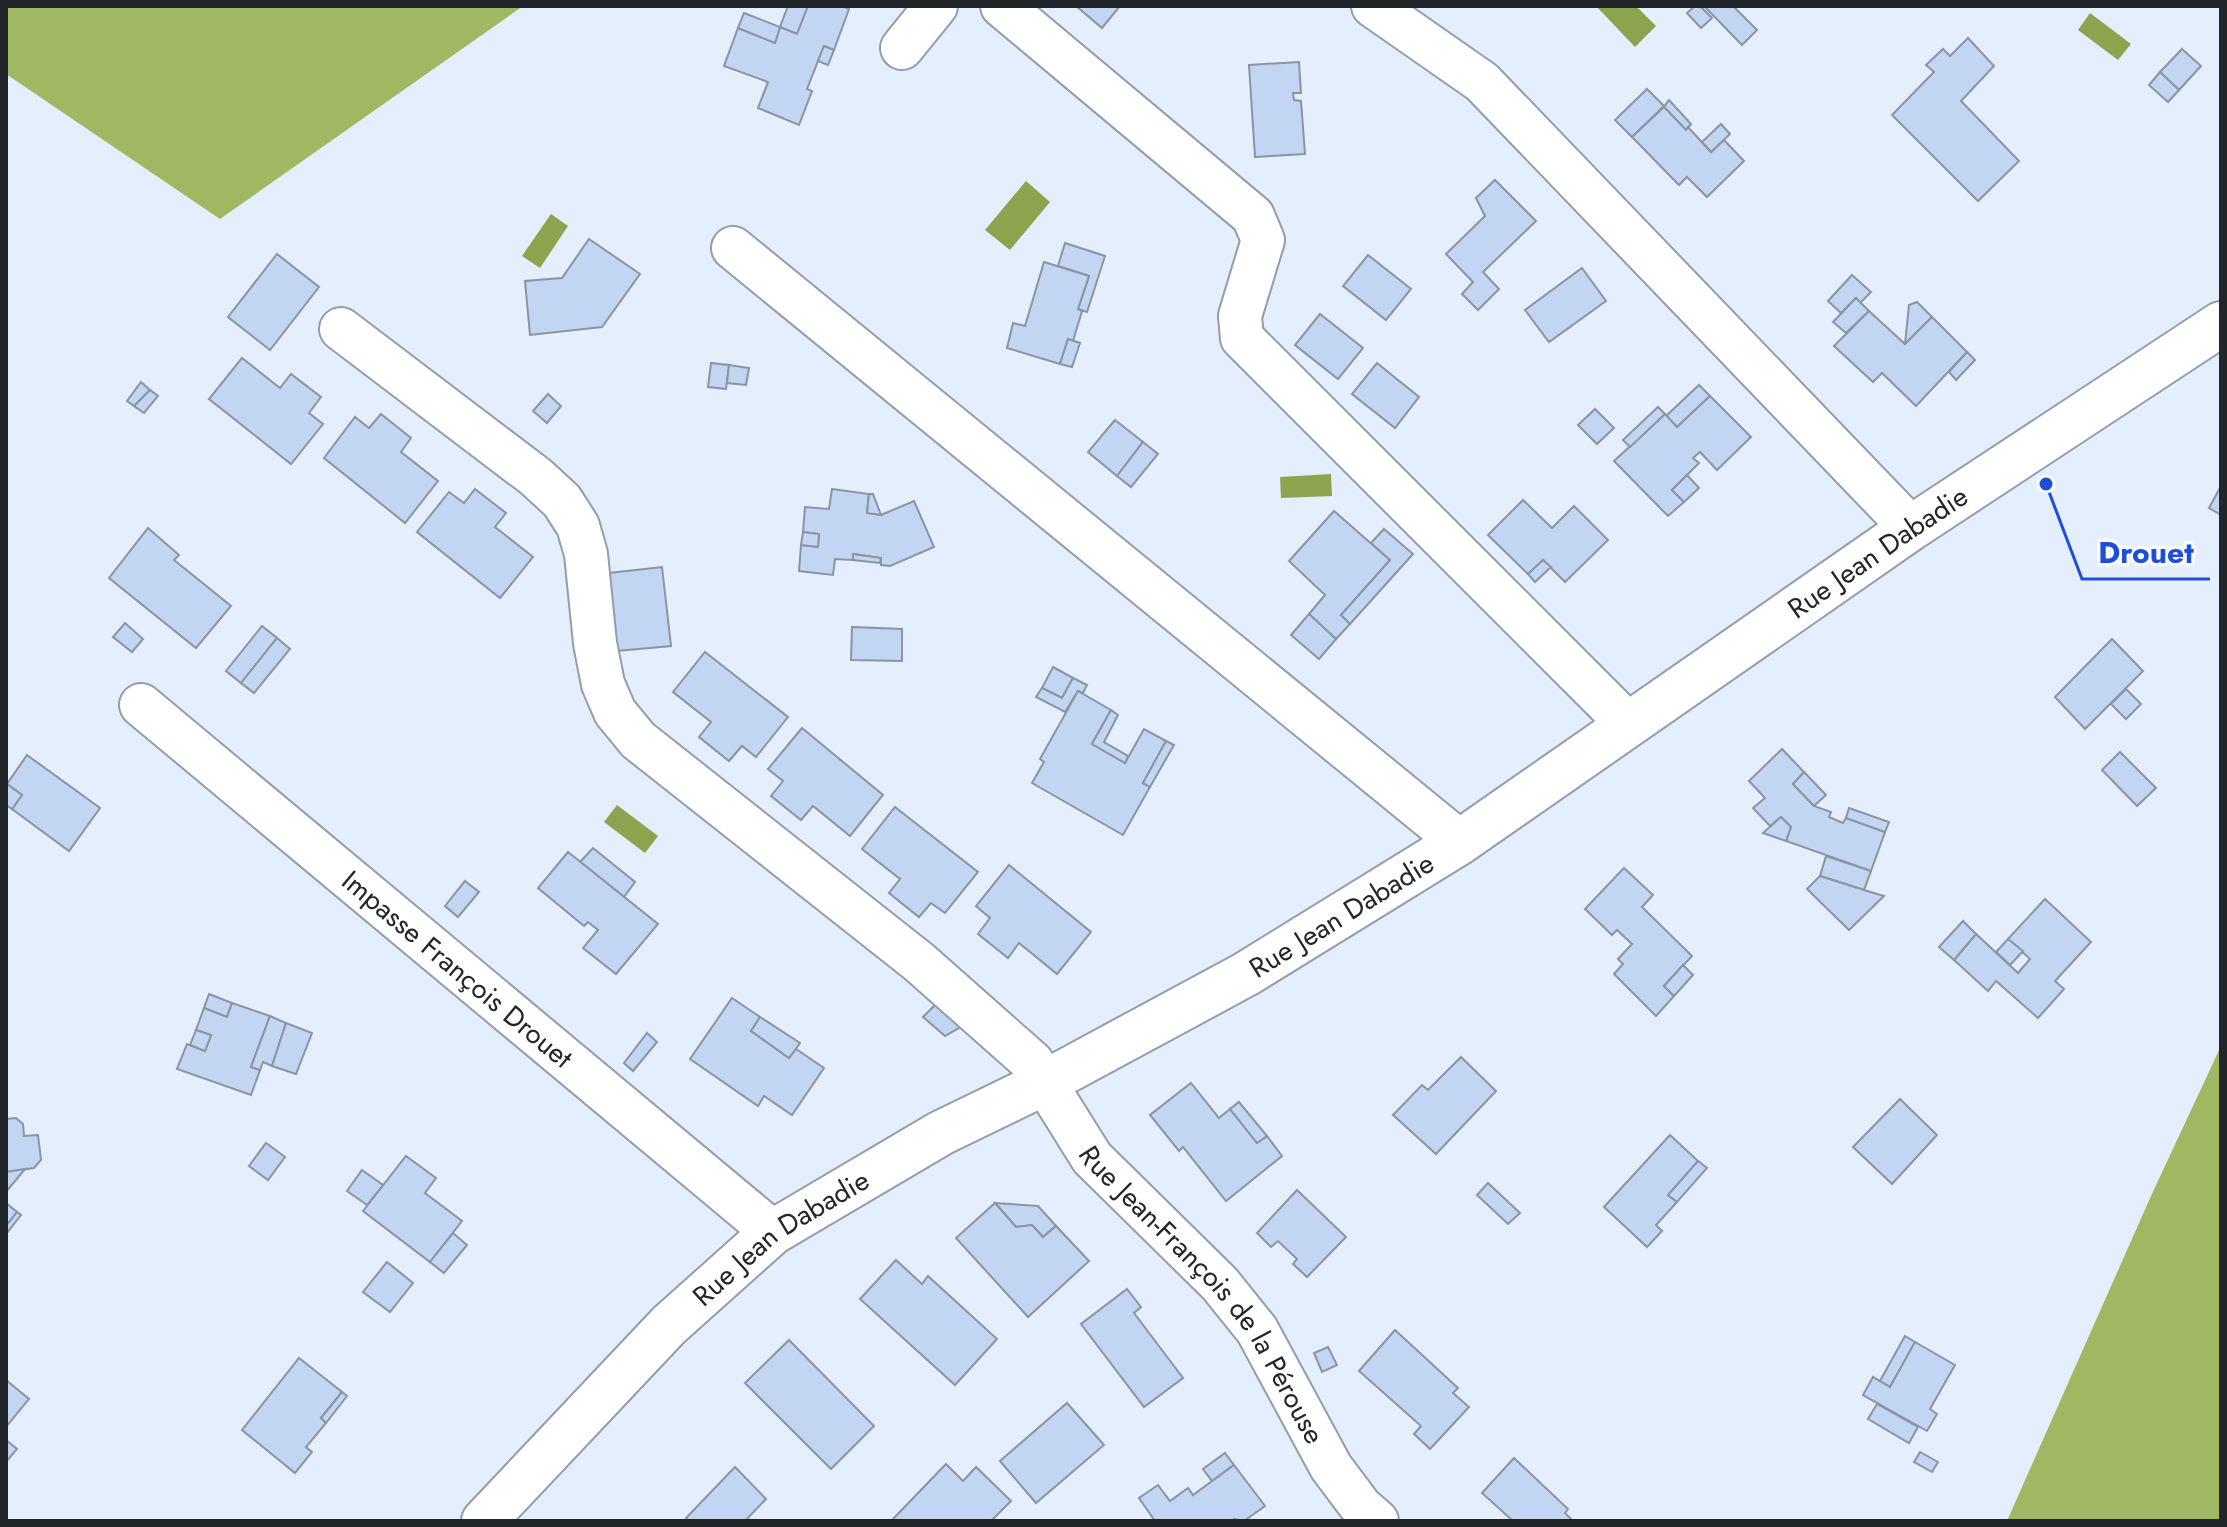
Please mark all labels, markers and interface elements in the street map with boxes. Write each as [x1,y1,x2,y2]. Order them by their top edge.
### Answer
street label: Rue Jean Dabadie [1779,476,1976,628]
callout: Drouet [2082,525,2210,579]
text: Drouet [2098,531,2194,574]
street label: Rue Jean Dabadie [1241,843,1442,988]
street label: Impasse François Drouet [333,860,582,1078]
street label: Rue Jean-François de la Pérouse [1069,1138,1335,1451]
street label: Rue Jean Dabadie [683,1159,877,1315]

